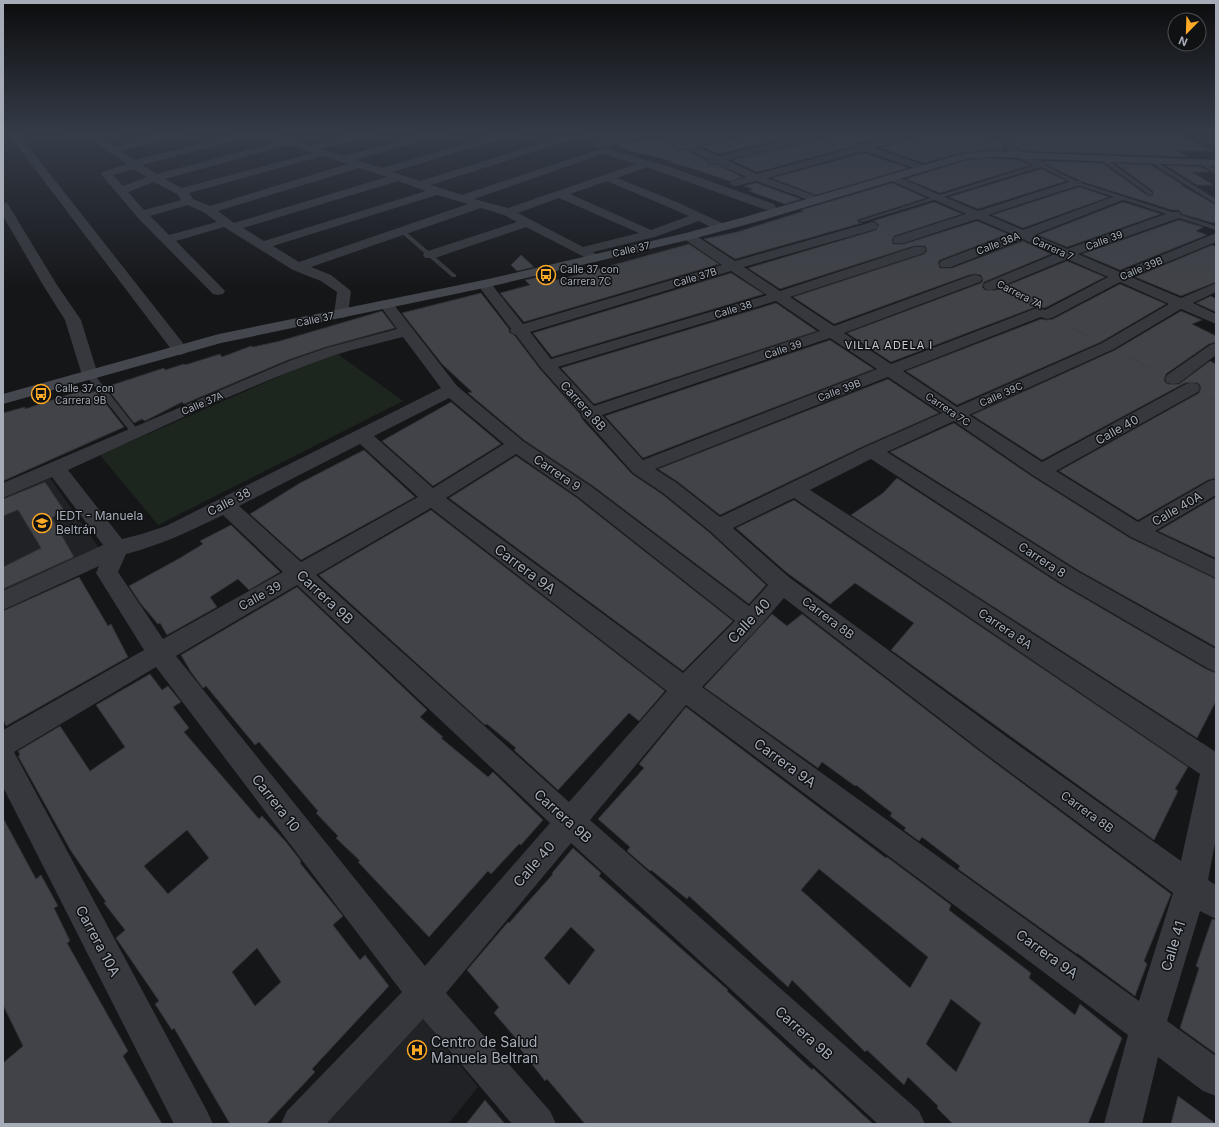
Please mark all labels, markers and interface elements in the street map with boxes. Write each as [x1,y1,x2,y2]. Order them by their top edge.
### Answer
north arrow [1167,12,1207,52]
text: N [1176,33,1190,49]
street label: Calle 39 [1084,228,1124,252]
street label: Calle 38A [975,229,1022,257]
street label: Carrera 7 [1030,234,1076,263]
street label: Calle 37 [611,239,651,259]
street label: Calle 39B [1118,254,1164,282]
place label: Calle 37 con Carrera 7C [560,263,619,287]
bus stop icon: Calle 37 con Carrera 7C [535,264,557,286]
street label: Calle 37B [672,265,718,289]
street label: Carrera 7A [995,277,1045,311]
street label: Calle 38 [713,298,753,320]
street label: Calle 37 [295,309,335,329]
street label: Calle 39 [763,337,803,361]
district label: VILLA ADELA I [845,338,933,352]
street label: Calle 39B [816,376,862,404]
street label: Carrera 8B [557,378,610,434]
street label: Calle 39C [978,379,1024,409]
place label: Calle 37 con Carrera 9B [55,382,114,406]
bus stop icon: Calle 37 con Carrera 9B [30,383,52,405]
street label: Calle 37A [179,389,225,417]
street label: Carrera 7C [923,390,973,428]
street label: Calle 40 [1093,412,1141,448]
street label: Carrera 9 [531,451,584,494]
street label: Calle 38 [205,484,253,519]
street label: Calle 40A [1149,488,1204,529]
place label: IEDT - Manuela Beltrán [56,508,143,537]
school or university icon: IEDT - Manuela Beltrán [31,512,53,534]
street label: Carrera 8 [1016,539,1069,580]
street label: Carrera 9A [491,540,560,597]
street label: Carrera 9B [293,566,357,627]
street label: Calle 39 [236,578,284,613]
street label: Carrera 8B [799,593,857,642]
street label: Calle 40 [724,595,774,647]
street label: Carrera 8A [975,605,1035,652]
street label: Carrera 9A [751,735,820,791]
street label: Carrera 10 [249,771,304,835]
street label: Carrera 9B [531,785,596,846]
street label: Carrera 8B [1058,787,1117,836]
street label: Calle 40 [509,837,558,890]
street label: Carrera 10A [73,902,124,979]
street label: Calle 41 [1157,919,1188,973]
street label: Carrera 9A [1013,926,1082,982]
street label: Carrera 9B [772,1002,837,1063]
place label: Centro de Salud Manuela Beltran [431,1033,538,1066]
hospital icon: Centro de Salud Manuela Beltran [406,1039,428,1061]

